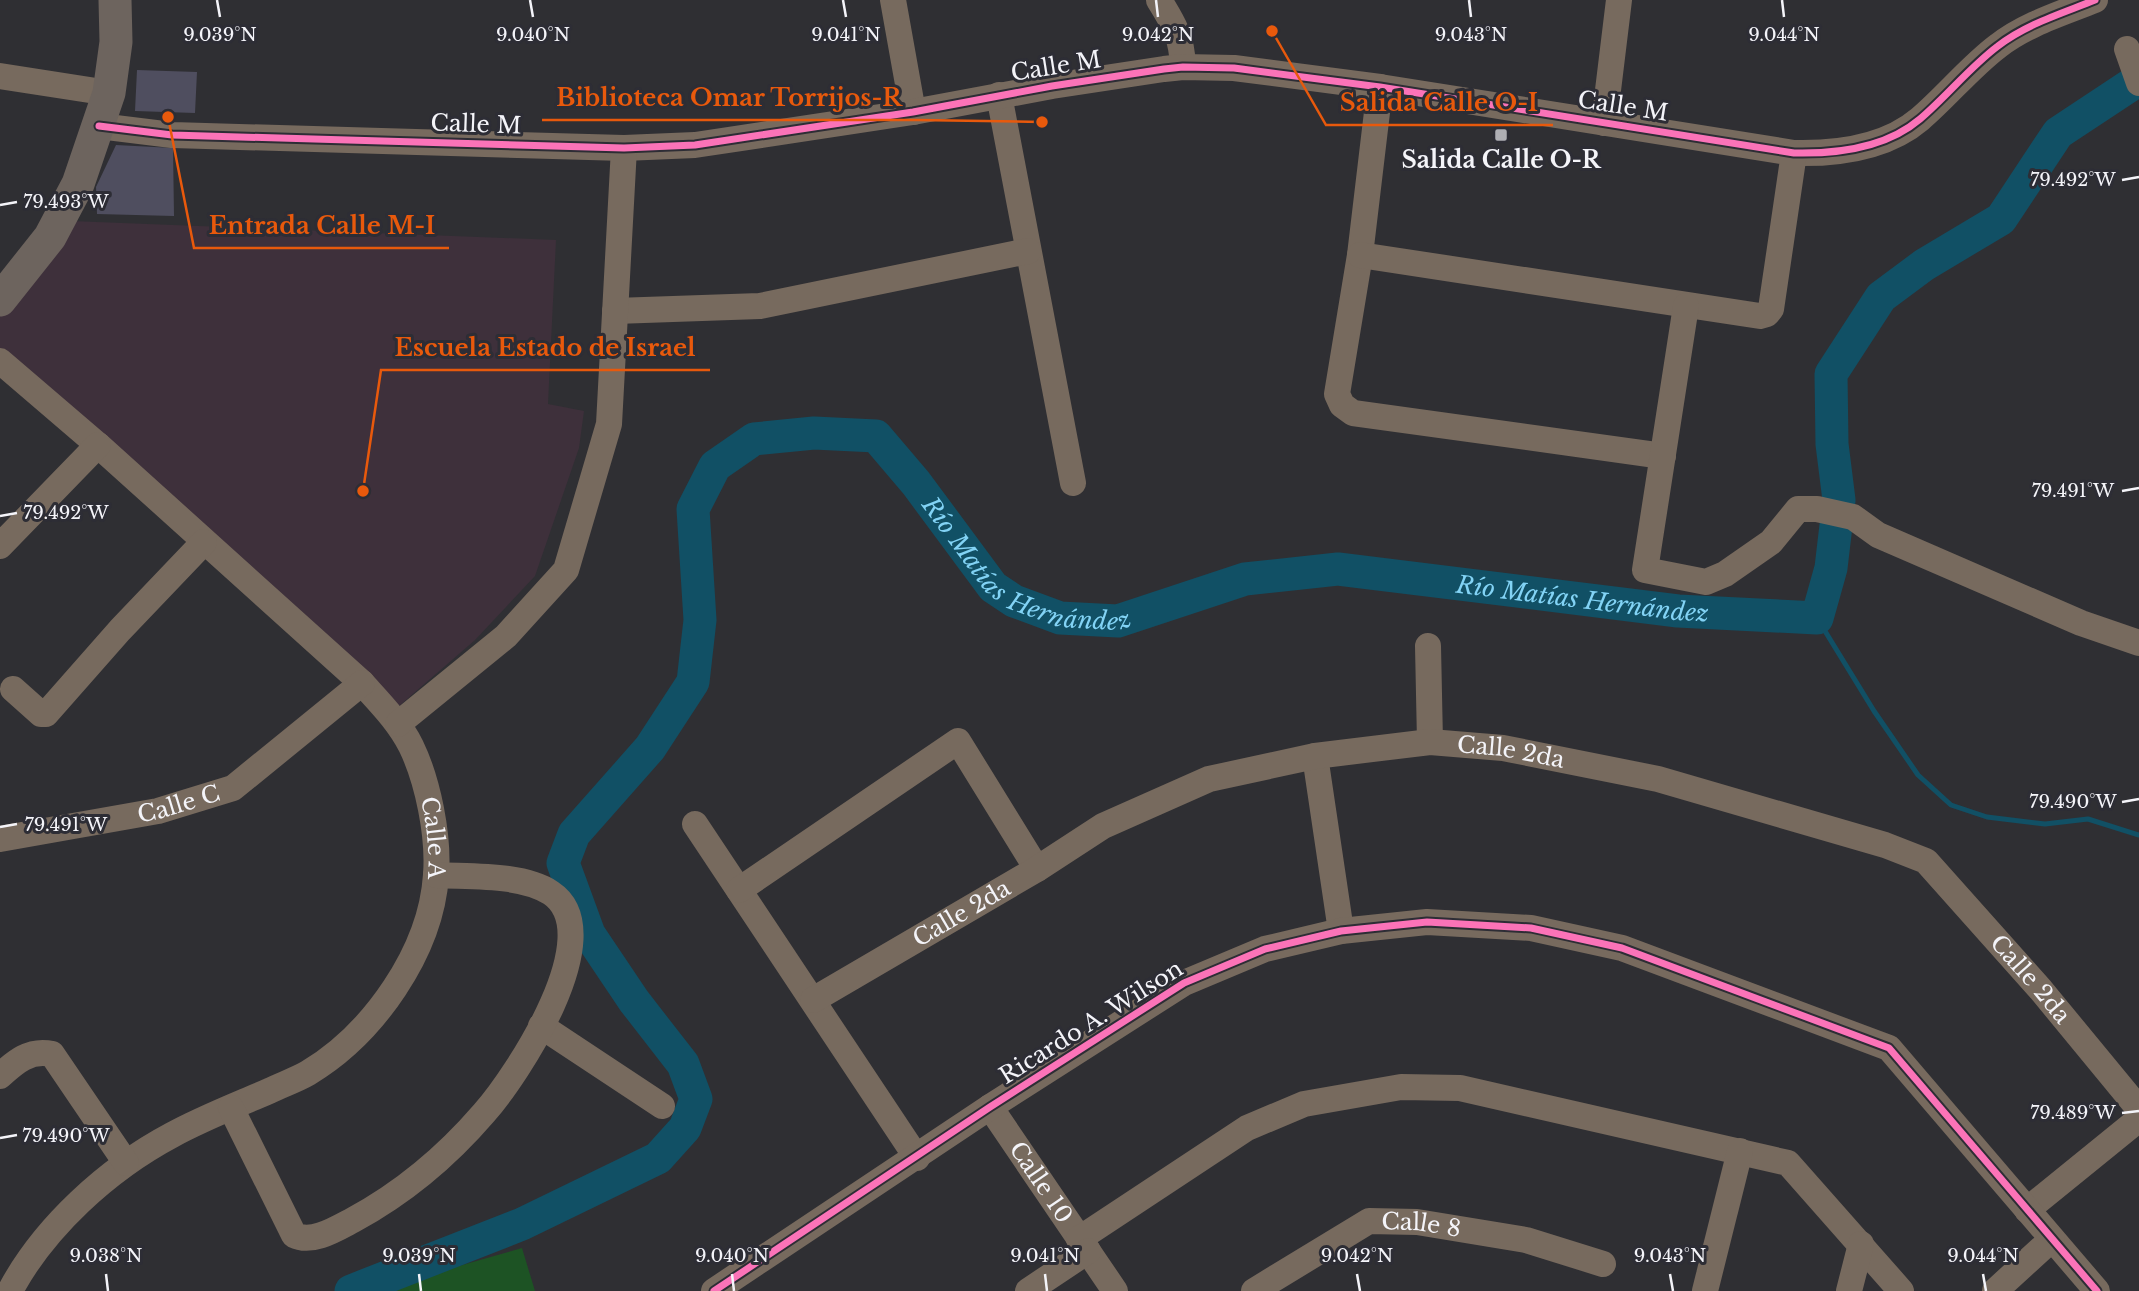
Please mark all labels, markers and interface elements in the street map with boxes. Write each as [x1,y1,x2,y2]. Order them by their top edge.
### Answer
text: 9.039°N [183,24,257,46]
text: 9.040°N [496,24,570,46]
text: 9.041°N [811,24,881,46]
text: 9.042°N [1122,24,1194,46]
text: 9.043°N [1435,24,1507,46]
text: 9.044°N [1748,24,1820,46]
street label: Calle M [1009,45,1103,87]
callout: Biblioteca Omar Torrijos-R [542,75,917,120]
callout: Salida Calle O-I [1326,80,1553,125]
text: Biblioteca Omar Torrijos-R [556,83,903,112]
street label: Calle M [1576,85,1670,127]
text: Salida Calle O-I [1340,88,1538,117]
street label: Calle M [430,108,522,140]
marker: Salida Calle O-R [1493,127,1509,143]
place label: Salida Calle O-R [1402,146,1602,174]
text: 79.492°W [2030,169,2117,191]
text: 79.493°W [23,191,110,213]
callout: Entrada Calle M-I [194,203,449,248]
text: Entrada Calle M-I [209,211,435,240]
callout: Escuela Estado de Israel [381,325,710,370]
text: Escuela Estado de Israel [395,333,696,362]
text: 79.491°W [2032,480,2115,502]
water label: Río Matías Hernández [916,490,1134,635]
text: 79.492°W [23,502,110,524]
water label: Río Matías Hernández [1454,569,1709,627]
street label: Calle 2da [1456,730,1567,774]
street label: Calle C [135,779,223,828]
text: 79.490°W [2029,791,2117,813]
street label: Calle A [415,794,451,881]
text: 79.491°W [25,814,108,836]
street label: Calle 2da [908,874,1016,953]
street label: Calle 2da [1984,929,2077,1029]
street label: Ricardo A. Wilson [994,954,1188,1090]
text: 79.489°W [2030,1102,2116,1124]
text: 79.490°W [22,1125,110,1147]
street label: Calle 10 [1004,1136,1079,1228]
street label: Calle 8 [1381,1207,1463,1243]
text: 9.038°N [70,1245,142,1267]
text: 9.039°N [382,1245,456,1267]
text: 9.040°N [695,1245,769,1267]
text: 9.041°N [1010,1245,1080,1267]
text: 9.042°N [1321,1245,1393,1267]
text: 9.043°N [1634,1245,1706,1267]
text: 9.044°N [1947,1245,2019,1267]

